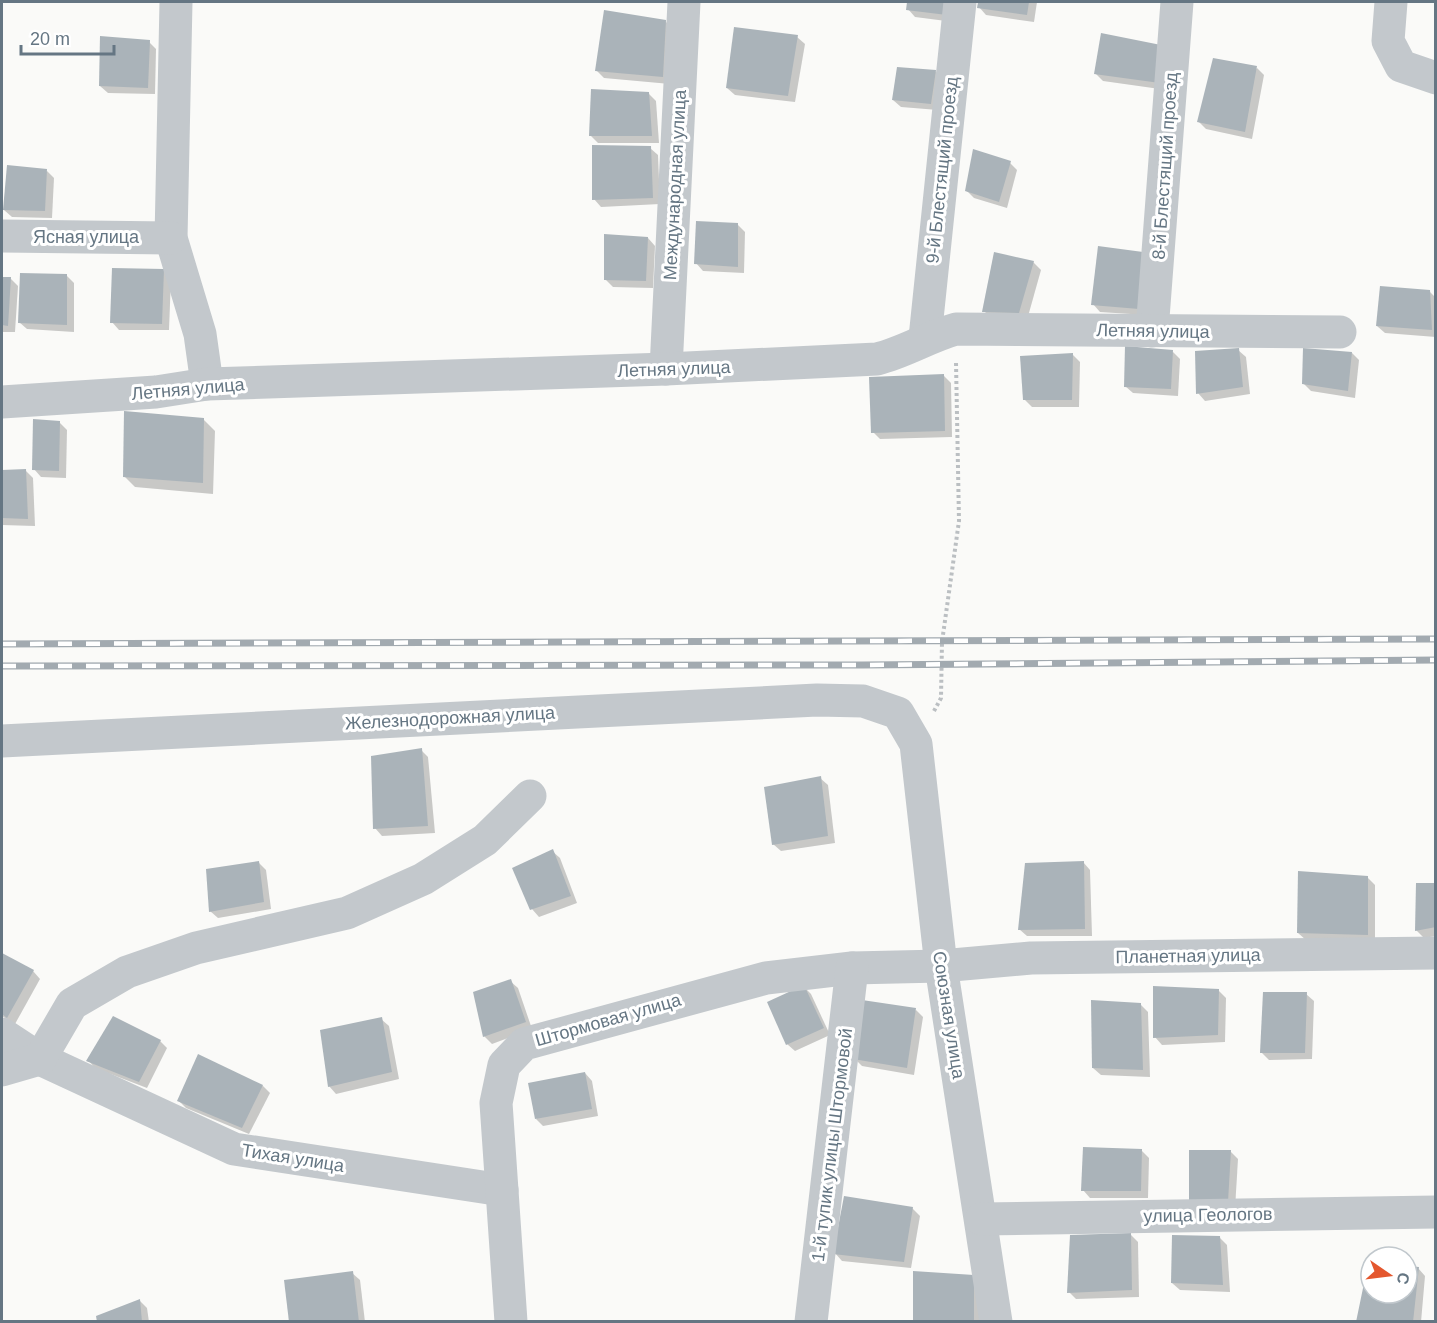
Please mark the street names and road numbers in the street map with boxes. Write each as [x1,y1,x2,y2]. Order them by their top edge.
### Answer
street label: 8-й Блестящий проезд [1148,71,1182,260]
street label: 9-й Блестящий проезд [922,75,962,264]
street label: Международная улица [660,88,690,281]
street label: Ясная улица [33,227,140,247]
street label: Летняя улица [1096,320,1211,342]
street label: Летняя улица [617,357,732,381]
street label: Летняя улица [131,374,246,404]
street label: Железнодорожная улица [344,702,557,733]
street label: Планетная улица [1115,945,1262,967]
street label: Союзная улица [929,950,969,1081]
street label: Штормовая улица [533,989,684,1050]
street label: 1-й тупик улицы Штормовой [808,1027,856,1263]
street label: Тихая улица [240,1140,347,1176]
street label: улица Геологов [1143,1204,1273,1226]

